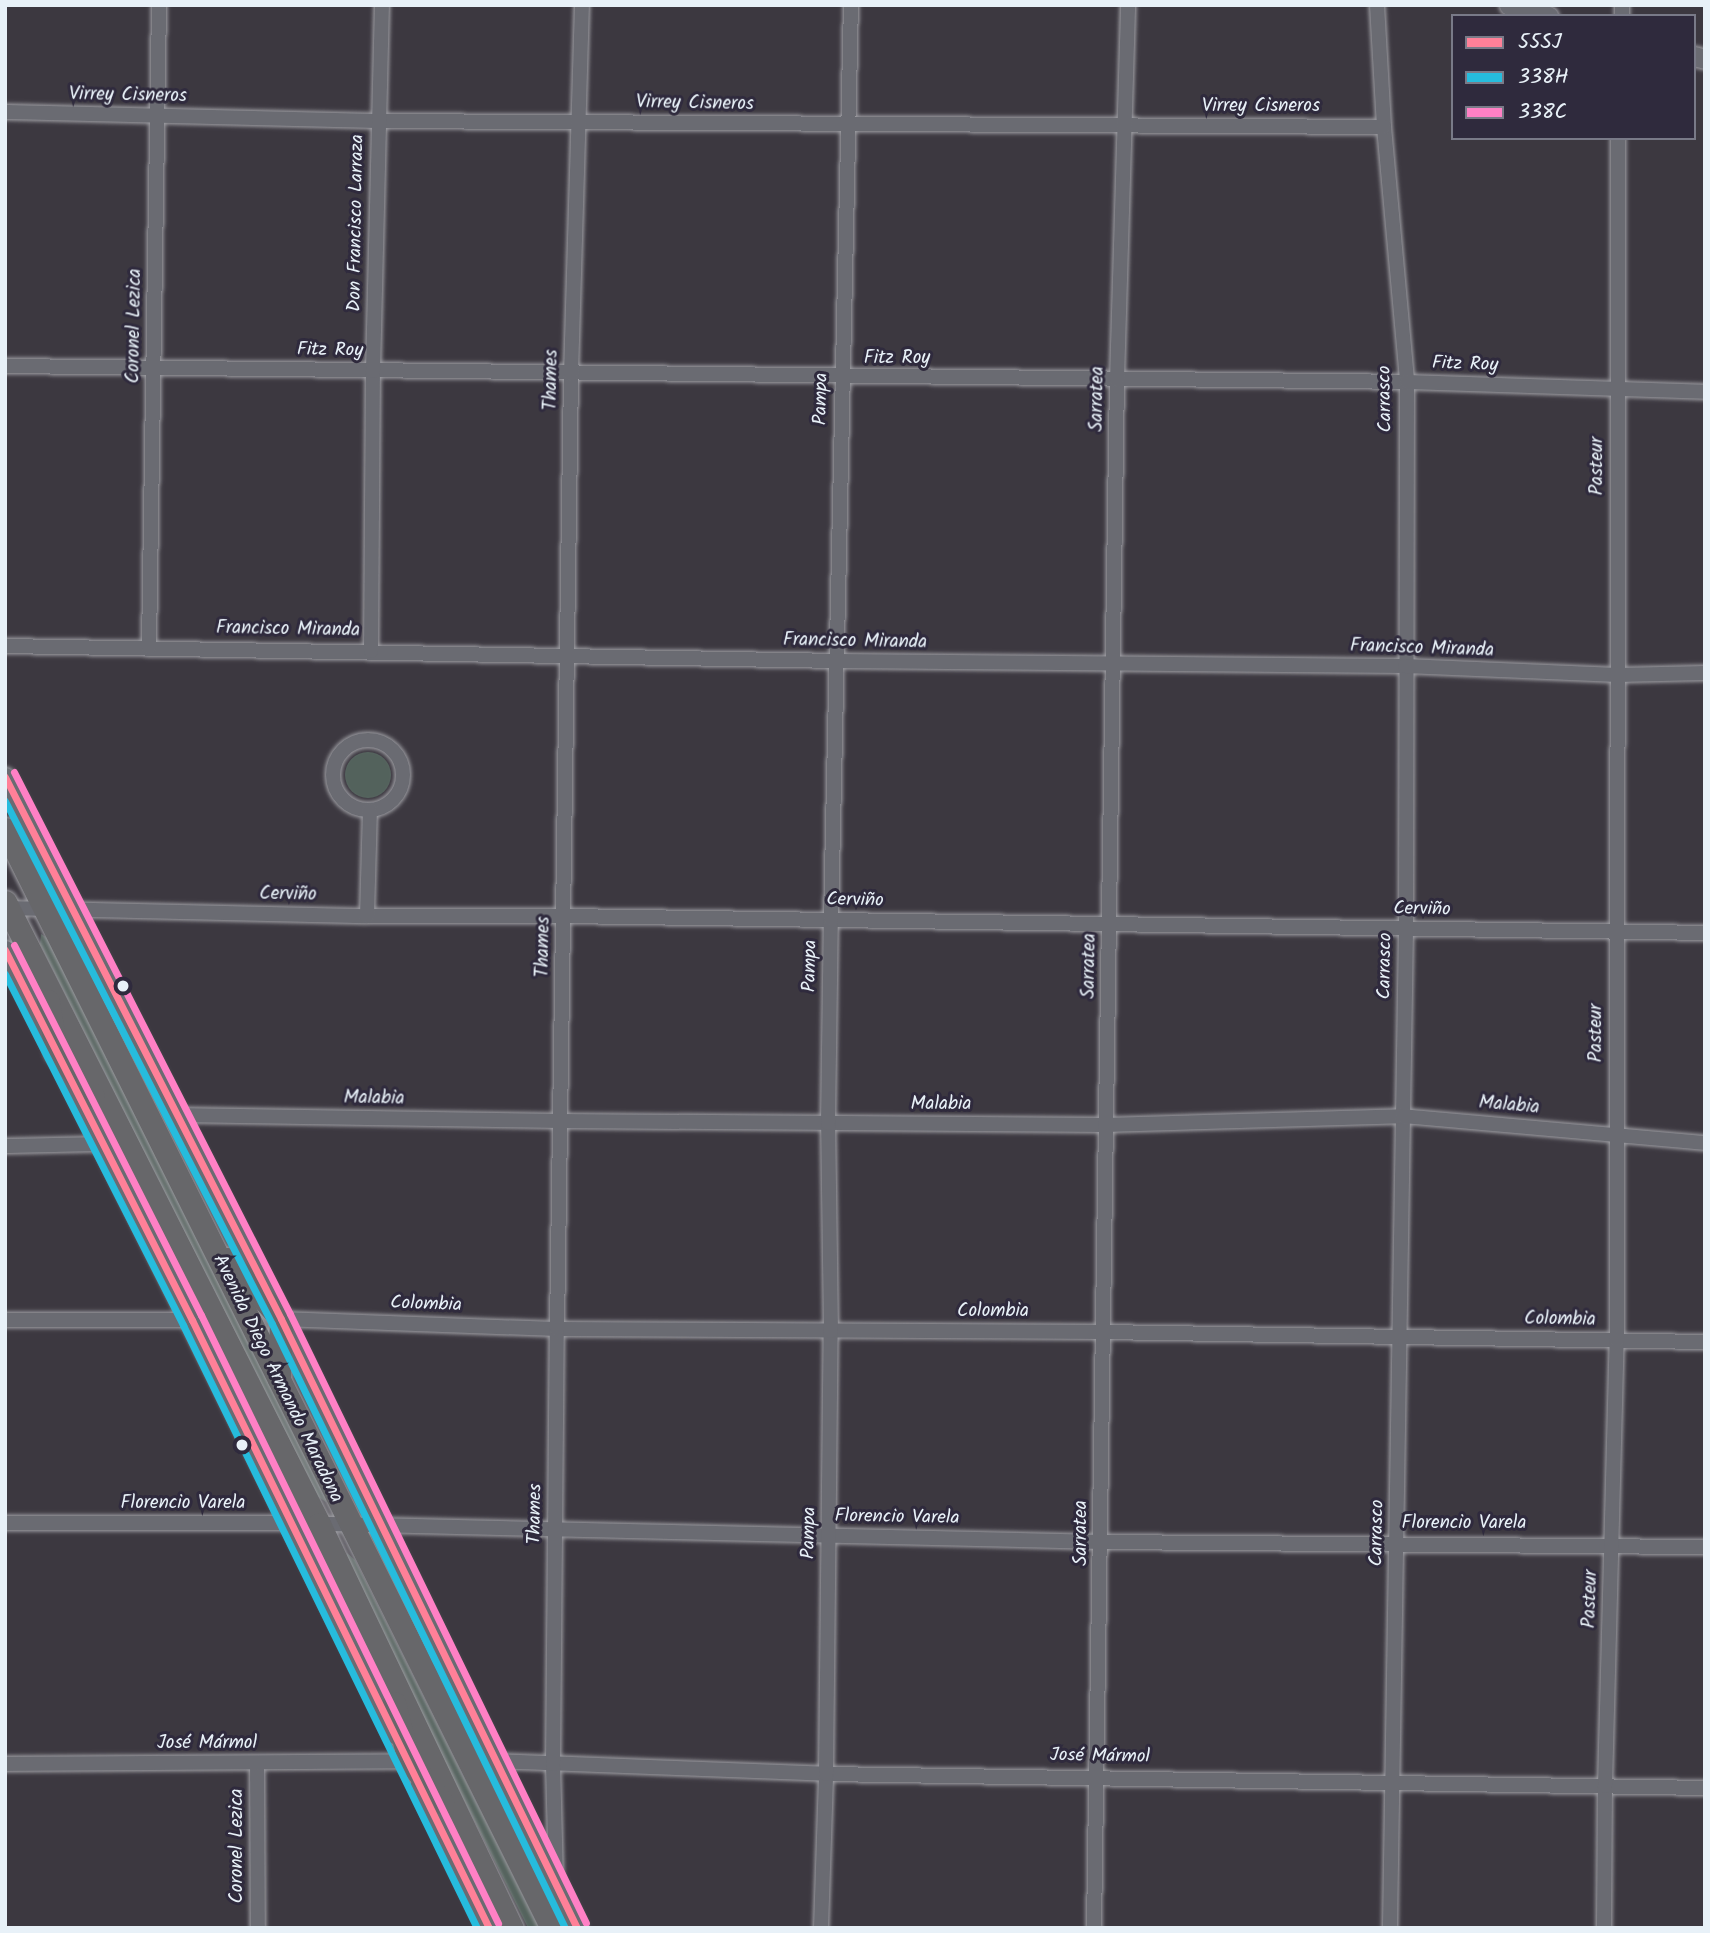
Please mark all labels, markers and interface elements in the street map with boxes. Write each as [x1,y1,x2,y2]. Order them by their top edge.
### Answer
legend [1451,14,1696,140]
text: 55SJ [1518,26,1562,59]
text: 338H [1518,61,1569,94]
street label: Virrey Cisneros [69,84,187,108]
street label: Virrey Cisneros [636,92,754,116]
street label: Virrey Cisneros [1202,96,1320,118]
text: 338C [1518,96,1567,129]
street label: Don Francisco Larraza [344,134,370,312]
street label: Coronel Lezica [123,268,147,384]
street label: Fitz Roy [297,339,363,363]
street label: Fitz Roy [864,348,930,370]
street label: Thames [540,349,564,411]
street label: Fitz Roy [1431,352,1499,378]
street label: Carrasco [1374,365,1398,433]
street label: Sarratea [1086,366,1110,432]
street label: Pampa [810,373,834,425]
street label: Pasteur [1587,437,1609,495]
street label: Francisco Miranda [216,617,360,643]
street label: Francisco Miranda [783,629,927,655]
street label: Francisco Miranda [1350,635,1494,663]
street label: Cerviño [259,883,317,907]
street label: Cerviño [826,889,884,913]
street label: Cerviño [1393,898,1451,922]
street label: Thames [532,916,556,978]
street label: Carrasco [1374,932,1398,1000]
street label: Sarratea [1078,933,1102,999]
street label: Pampa [799,940,823,992]
unlabelled marker [116,979,130,993]
street label: Pasteur [1586,1004,1608,1062]
street label: Malabia [343,1087,405,1111]
street label: Malabia [1478,1092,1540,1120]
street label: Malabia [911,1094,971,1116]
street label: Avenida Diego Armando Maradona [207,1251,347,1507]
street label: Colombia [390,1292,462,1318]
street label: Colombia [957,1301,1029,1323]
street label: Colombia [1524,1308,1596,1332]
unlabelled marker [235,1438,249,1452]
street label: Thames [524,1483,548,1545]
street label: Florencio Varela [121,1493,245,1515]
street label: Carrasco [1366,1499,1390,1567]
street label: Sarratea [1071,1500,1093,1566]
street label: Florencio Varela [834,1506,960,1530]
street label: Pampa [798,1507,822,1559]
street label: Florencio Varela [1402,1513,1526,1535]
street label: Pasteur [1579,1569,1603,1629]
street label: José Mármol [157,1733,257,1755]
street label: José Mármol [1050,1745,1150,1769]
street label: Coronel Lezica [227,1788,249,1904]

